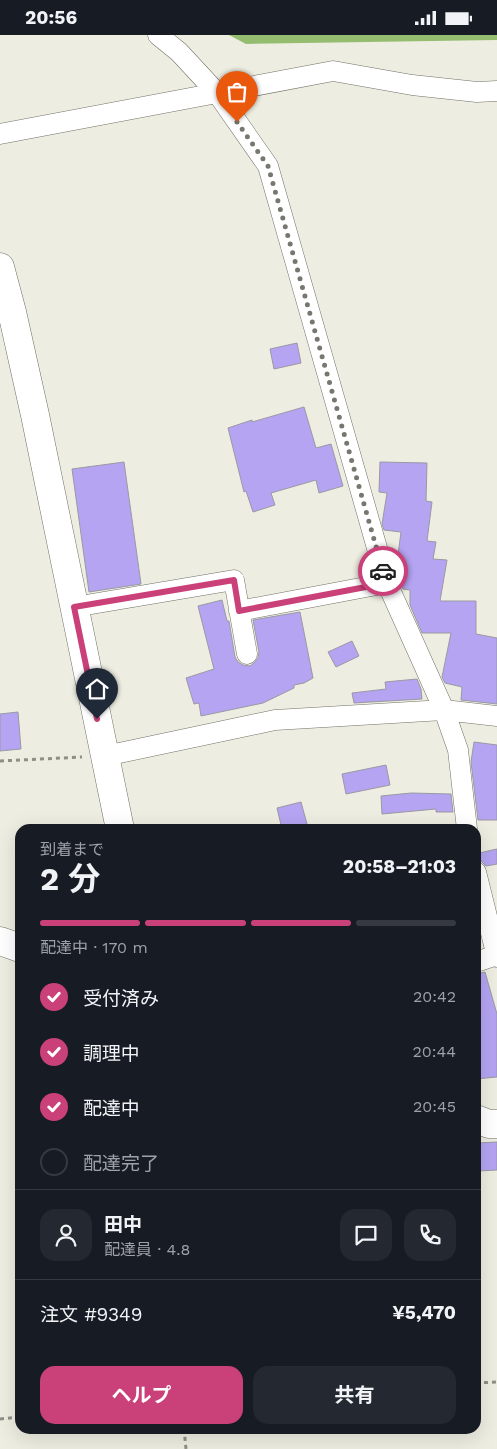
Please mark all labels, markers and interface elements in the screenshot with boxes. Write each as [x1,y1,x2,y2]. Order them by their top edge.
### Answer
text: 20:56 [25,6,77,29]
pin [216,71,258,122]
icon: bag [223,78,251,106]
courier [358,546,408,596]
icon: car [369,557,397,585]
pin [76,668,118,719]
icon: home [83,675,111,703]
text: 到着まで [40,840,104,859]
text: 20:58–21:03 [343,855,456,878]
text: 2 分 [40,860,100,898]
text: 配達中 · 170 m [40,938,148,957]
icon: check [40,983,68,1011]
text: 受付済み [83,987,159,1010]
text: 20:42 [413,987,456,1006]
icon: check [40,1038,68,1066]
text: 調理中 [83,1042,140,1065]
text: 20:44 [412,1042,456,1061]
icon: check [40,1093,68,1121]
text: 配達中 [83,1097,140,1120]
text: 20:45 [413,1097,456,1116]
text: 配達完了 [83,1152,159,1175]
button: person [40,1209,92,1261]
button: chat [340,1209,392,1261]
button: phone [404,1209,456,1261]
text: 田中 [104,1213,142,1236]
text: 配達員 · 4.8 [104,1240,190,1259]
text: ¥5,470 [392,1301,456,1324]
text: 注文 #9349 [40,1303,142,1326]
button: ヘルプ [40,1366,243,1424]
button: 共有 [253,1366,456,1424]

